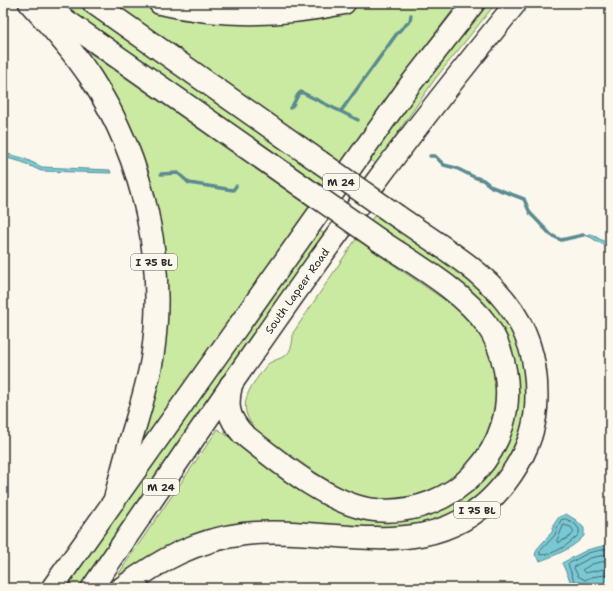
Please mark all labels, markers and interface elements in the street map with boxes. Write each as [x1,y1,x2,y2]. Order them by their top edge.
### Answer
road number: M 24 [323,174,359,190]
street label: South Lapeer Road [262,245,333,337]
road number: I 75 BL [131,254,177,270]
road number: M 24 [143,479,179,495]
road number: I 75 BL [454,502,500,518]

